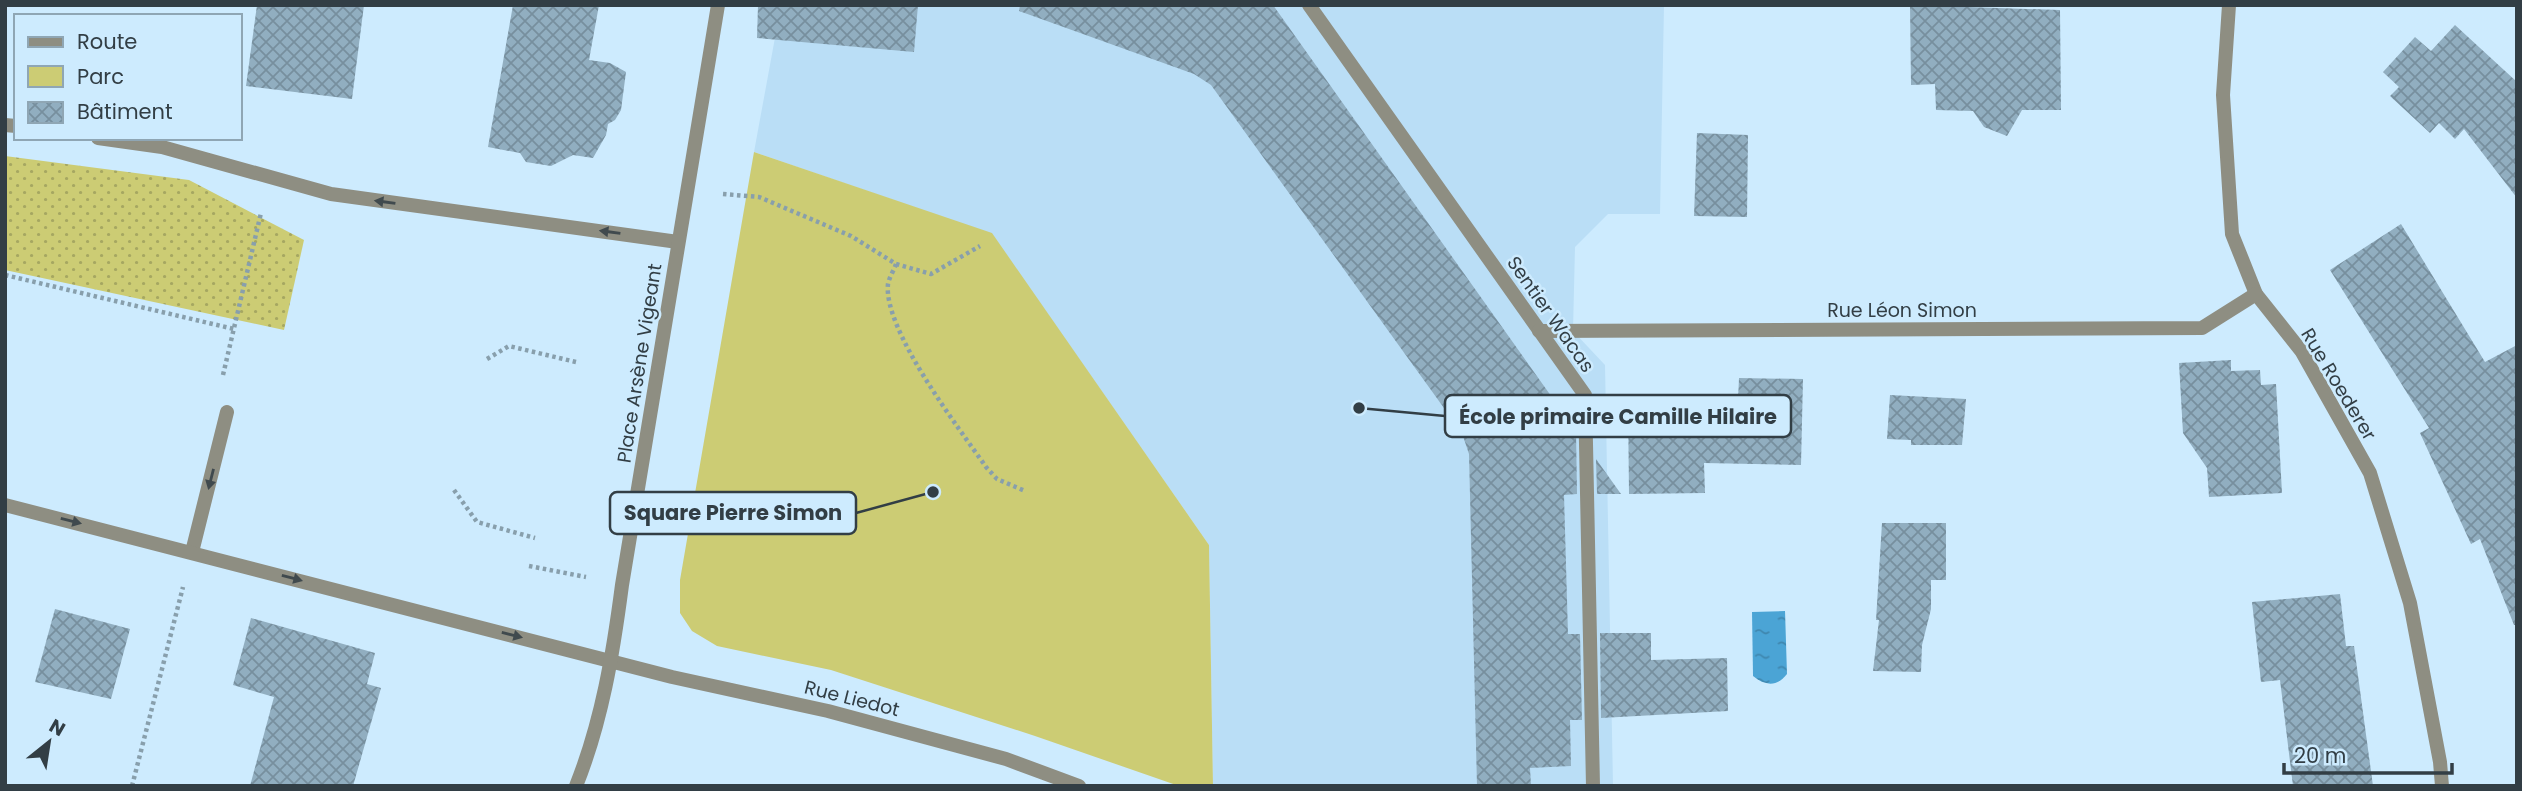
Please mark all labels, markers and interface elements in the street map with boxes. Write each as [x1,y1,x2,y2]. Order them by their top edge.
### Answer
legend [14,14,242,140]
text: Route [77,27,137,56]
text: Parc [77,62,124,91]
text: Bâtiment [77,97,173,126]
one-way arrow [374,196,396,207]
one-way arrow [599,226,621,237]
street label: Sentier Wacas [1500,251,1601,378]
street label: Place Arsène Vigeant [610,261,669,465]
street label: Rue Léon Simon [1827,297,1977,324]
street label: Rue Roederer [2294,323,2383,445]
callout: École primaire Camille Hilaire [1445,395,1791,437]
text: École primaire Camille Hilaire [1459,402,1777,431]
one-way arrow [205,468,216,490]
callout: Square Pierre Simon [610,492,856,534]
text: Square Pierre Simon [624,498,842,527]
one-way arrow [61,516,83,527]
one-way arrow [281,573,303,584]
one-way arrow [501,630,523,641]
street label: Rue Liedot [801,674,902,723]
north arrow [14,707,84,777]
text: N [44,712,70,743]
scale bar [2284,732,2452,776]
text: 20 m [2294,741,2347,770]

